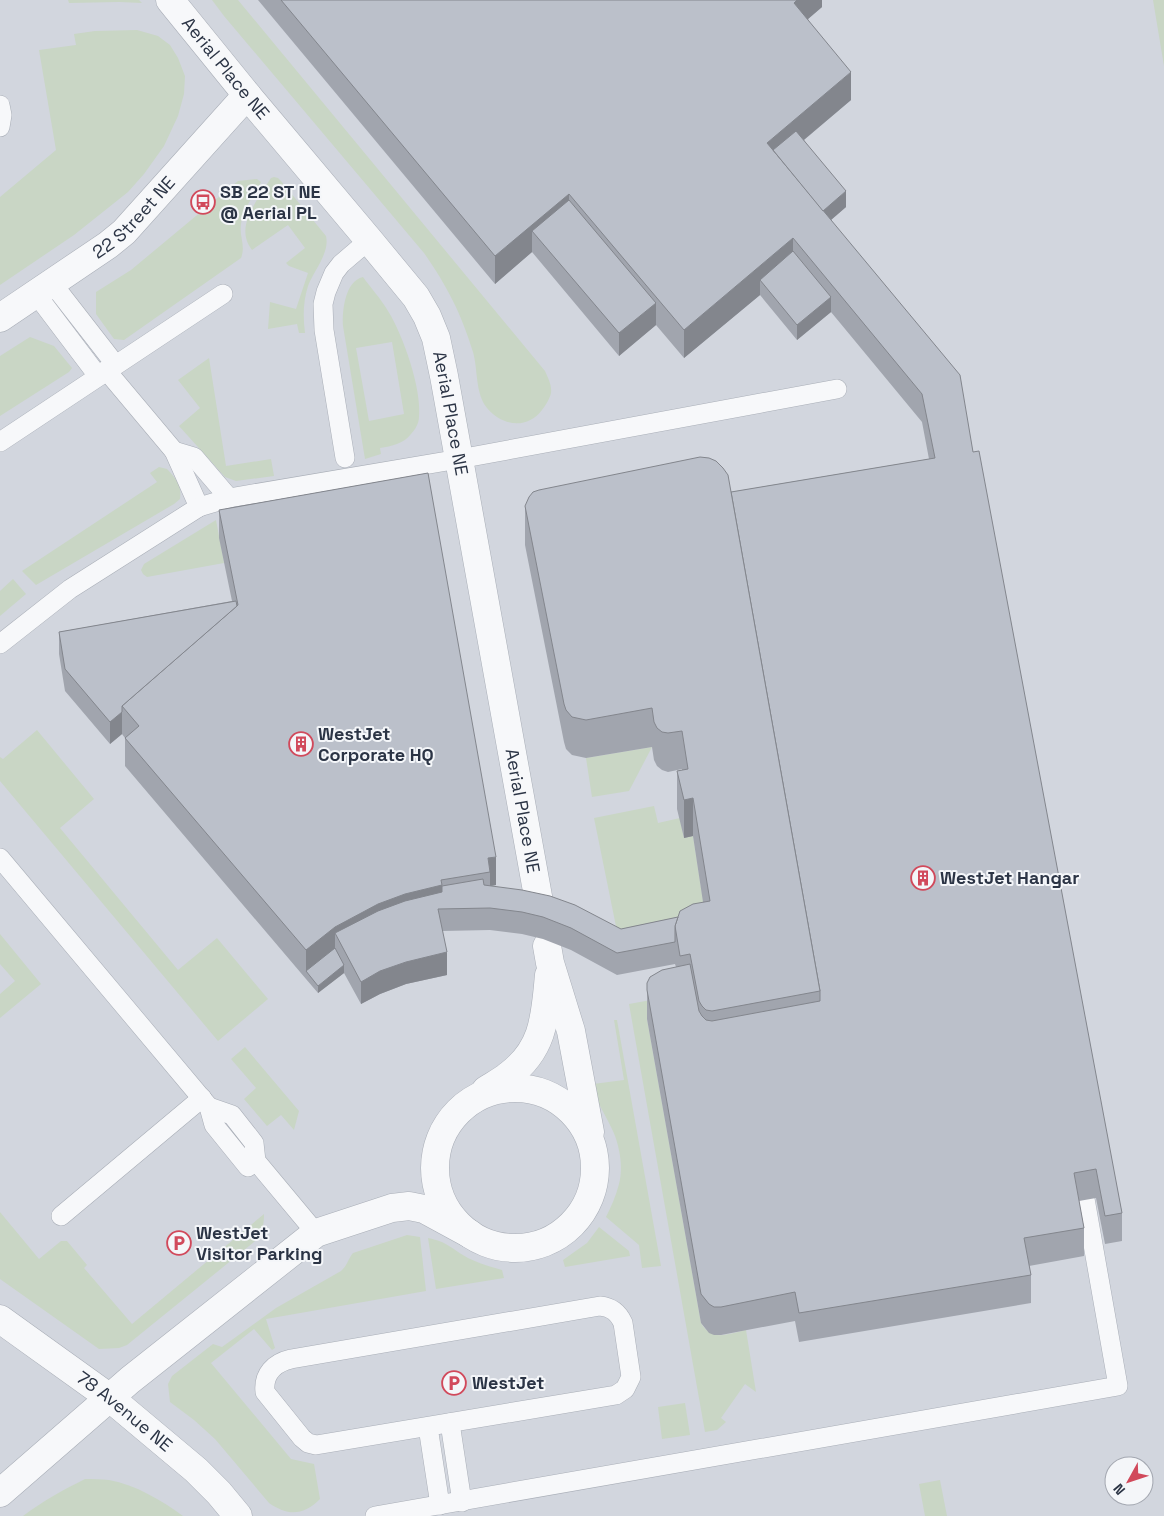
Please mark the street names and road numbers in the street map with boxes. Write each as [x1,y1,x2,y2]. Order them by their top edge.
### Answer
street label: Aerial Place NE [177,12,275,124]
street label: 22 Street NE [88,171,180,263]
street label: Aerial Place NE [428,349,474,477]
street label: Aerial Place NE [500,747,546,875]
street label: 78 Avenue NE [72,1366,177,1456]

